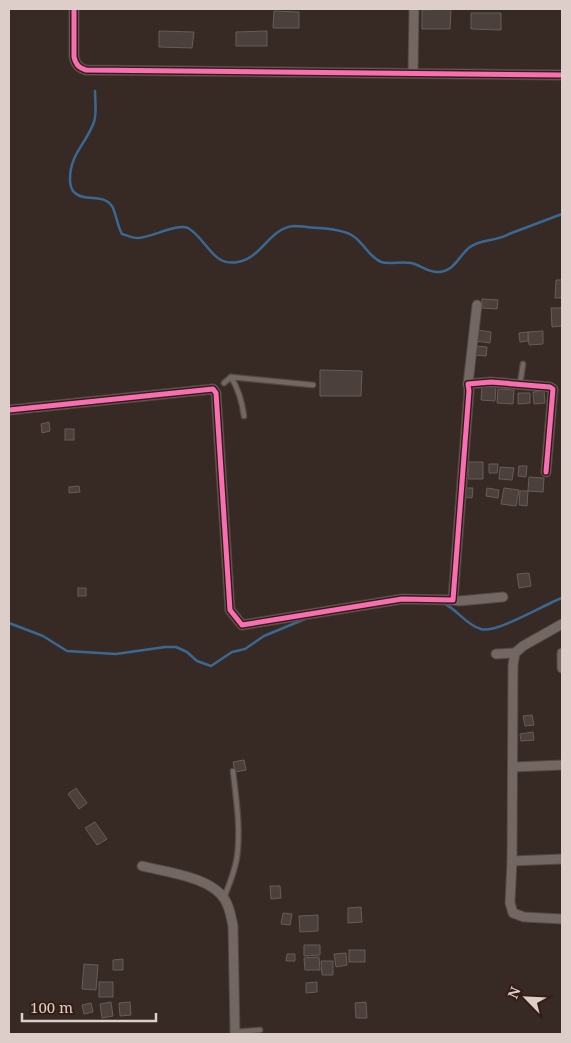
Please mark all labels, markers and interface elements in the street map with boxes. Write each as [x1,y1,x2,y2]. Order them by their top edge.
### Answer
north arrow [501,973,551,1023]
text: N [503,984,525,1001]
scale bar [22,990,156,1022]
text: 100 m [30,997,73,1017]

